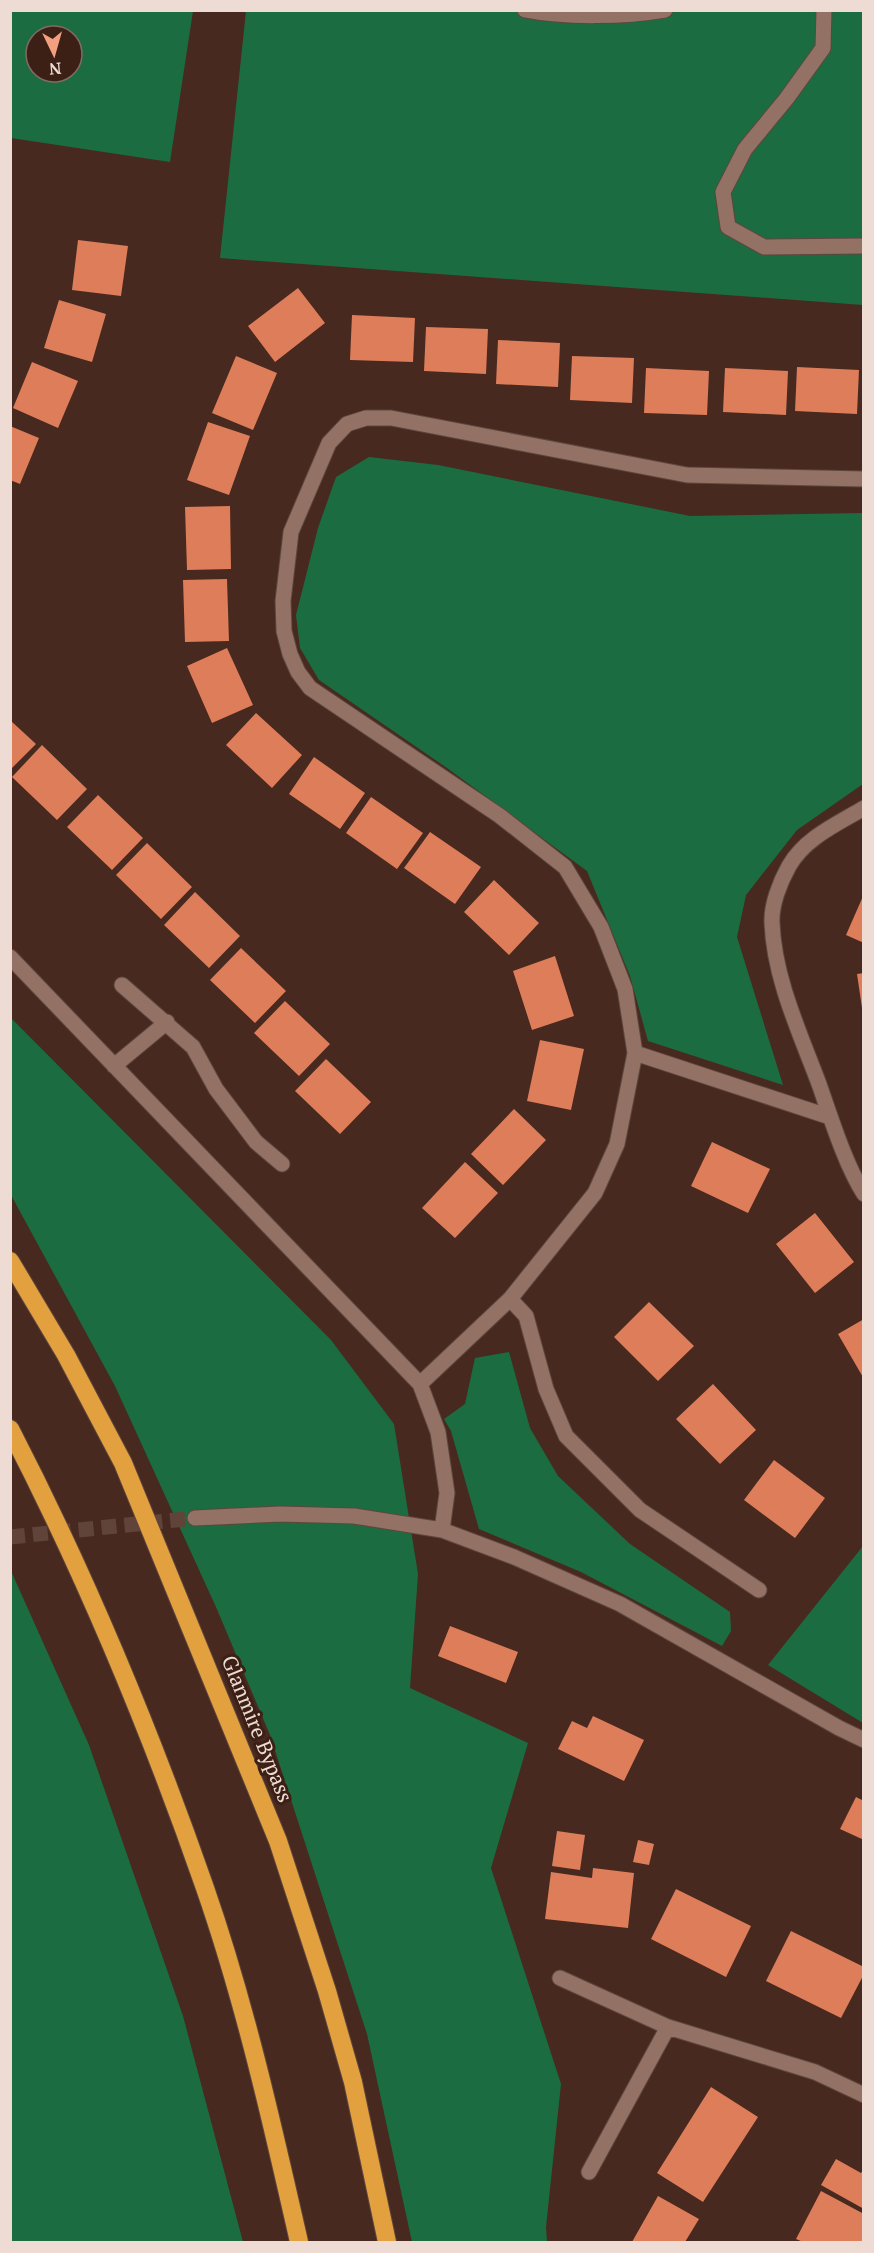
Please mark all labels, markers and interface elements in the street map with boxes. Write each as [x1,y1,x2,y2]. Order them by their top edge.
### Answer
north arrow [24,24,84,84]
text: N [48,57,62,80]
street label: Glanmire Bypass [216,1651,300,1806]

